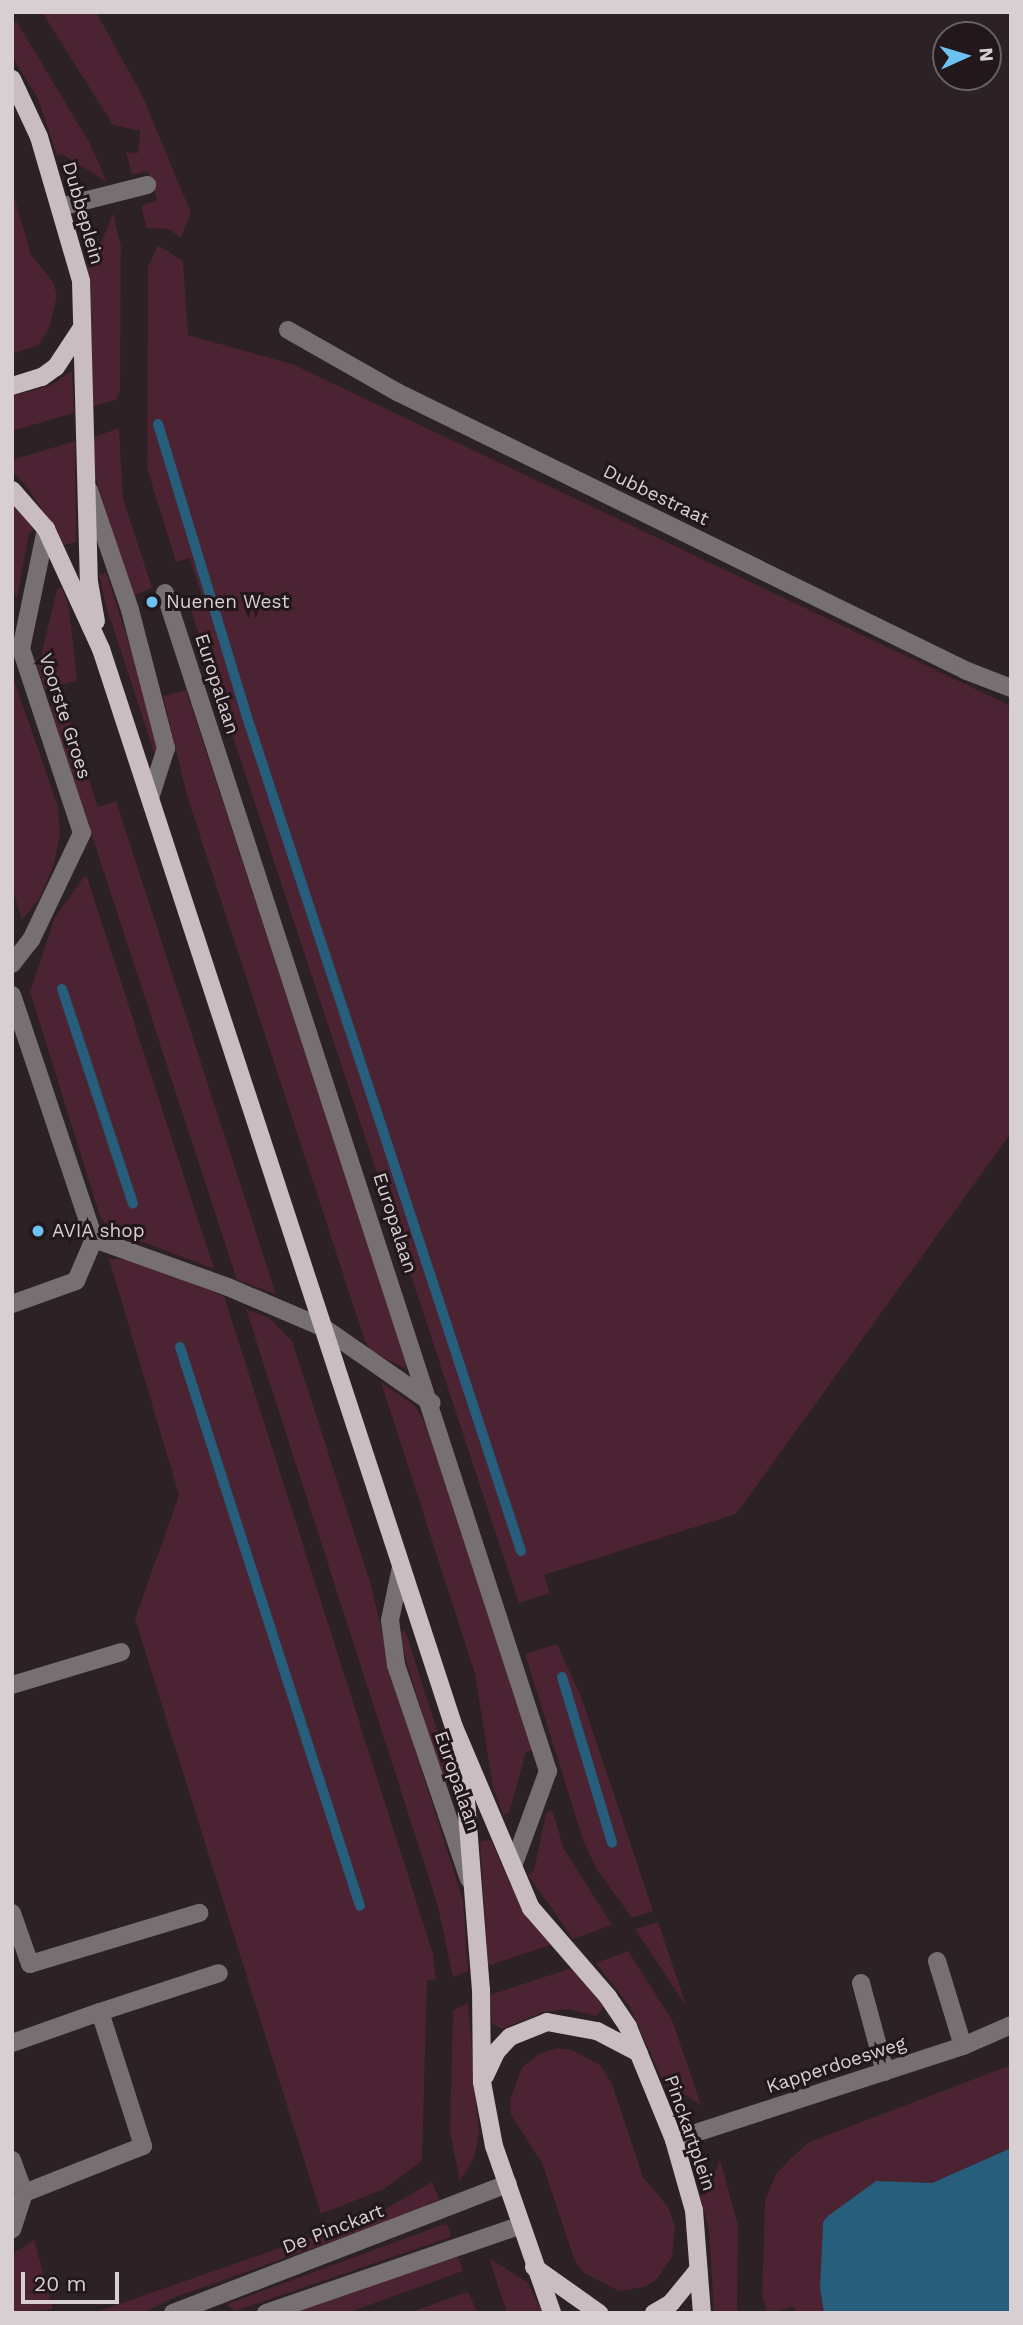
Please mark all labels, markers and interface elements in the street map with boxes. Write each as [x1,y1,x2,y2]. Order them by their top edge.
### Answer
north arrow [932,21,1002,91]
text: N [974,47,998,62]
street label: Dubbeplein [57,159,109,267]
street label: Dubbestraat [599,460,713,530]
place label: Nuenen West [166,591,290,613]
marker: Nuenen West [144,594,160,610]
street label: Europalaan [190,631,244,737]
street label: Voorste Groes [34,650,96,782]
street label: Europalaan [368,1170,422,1276]
place label: AVIA shop [52,1220,145,1242]
marker: AVIA shop [30,1223,46,1239]
street label: Europalaan [429,1728,485,1834]
street label: Kapperdoesweg [763,2032,909,2098]
street label: Pinckartplein [660,2072,720,2194]
street label: De Pinckart [279,2199,387,2259]
scale bar [24,2258,122,2302]
text: 20 m [34,2271,86,2296]

